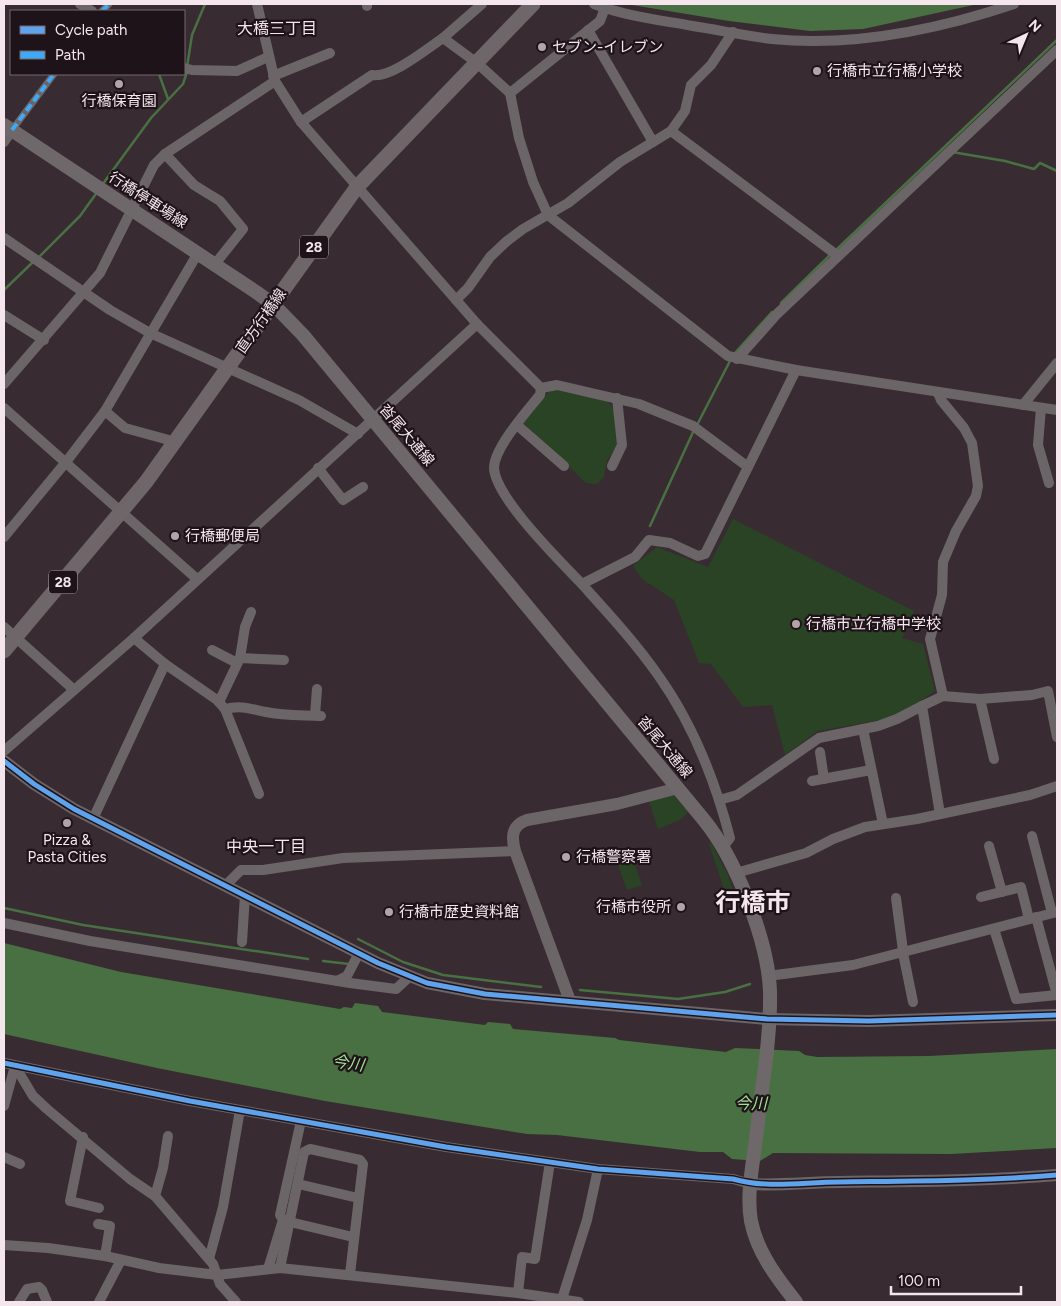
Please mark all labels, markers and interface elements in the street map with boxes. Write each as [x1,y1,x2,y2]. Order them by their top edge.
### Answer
legend [10,10,185,75]
north arrow [1001,10,1051,60]
text: N [1025,16,1044,36]
district label: 大橋三丁目 [237,19,317,38]
text: Cycle path [55,21,127,39]
place label: セブン-イレブン [552,38,663,56]
marker: セブン-イレブン [536,41,548,53]
text: Path [55,46,85,64]
place label: 行橋市立行橋小学校 [827,62,962,80]
marker: 行橋市立行橋小学校 [811,65,823,77]
marker: 行橋保育園 [113,78,125,90]
place label: 行橋保育園 [81,92,157,110]
street label: 行橋停車場線 [105,168,191,232]
road number: 28 [300,236,328,258]
street label: 直方行橋線 [232,285,290,357]
street label: 沓尾大通線 [376,400,438,470]
place label: 行橋郵便局 [185,527,260,545]
marker: 行橋郵便局 [169,530,181,542]
road number: 28 [49,570,77,594]
place label: 行橋市立行橋中学校 [806,615,941,633]
marker: 行橋市立行橋中学校 [790,618,802,630]
street label: 沓尾大通線 [634,712,696,782]
marker: Pizza & Pasta Cities [61,817,73,829]
place label: Pizza & Pasta Cities [28,831,106,866]
district label: 中央一丁目 [226,837,306,856]
place label: 行橋警察署 [576,848,651,866]
marker: 行橋警察署 [560,851,572,863]
district label: 行橋市 [715,887,791,917]
place label: 行橋市役所 [596,898,671,916]
marker: 行橋市役所 [675,901,687,913]
place label: 行橋市歴史資料館 [399,903,519,921]
marker: 行橋市歴史資料館 [383,906,395,918]
water label: 今川 [331,1051,367,1075]
water label: 今川 [735,1094,769,1113]
scale bar [891,1264,1021,1296]
text: 100 m [898,1272,940,1290]

